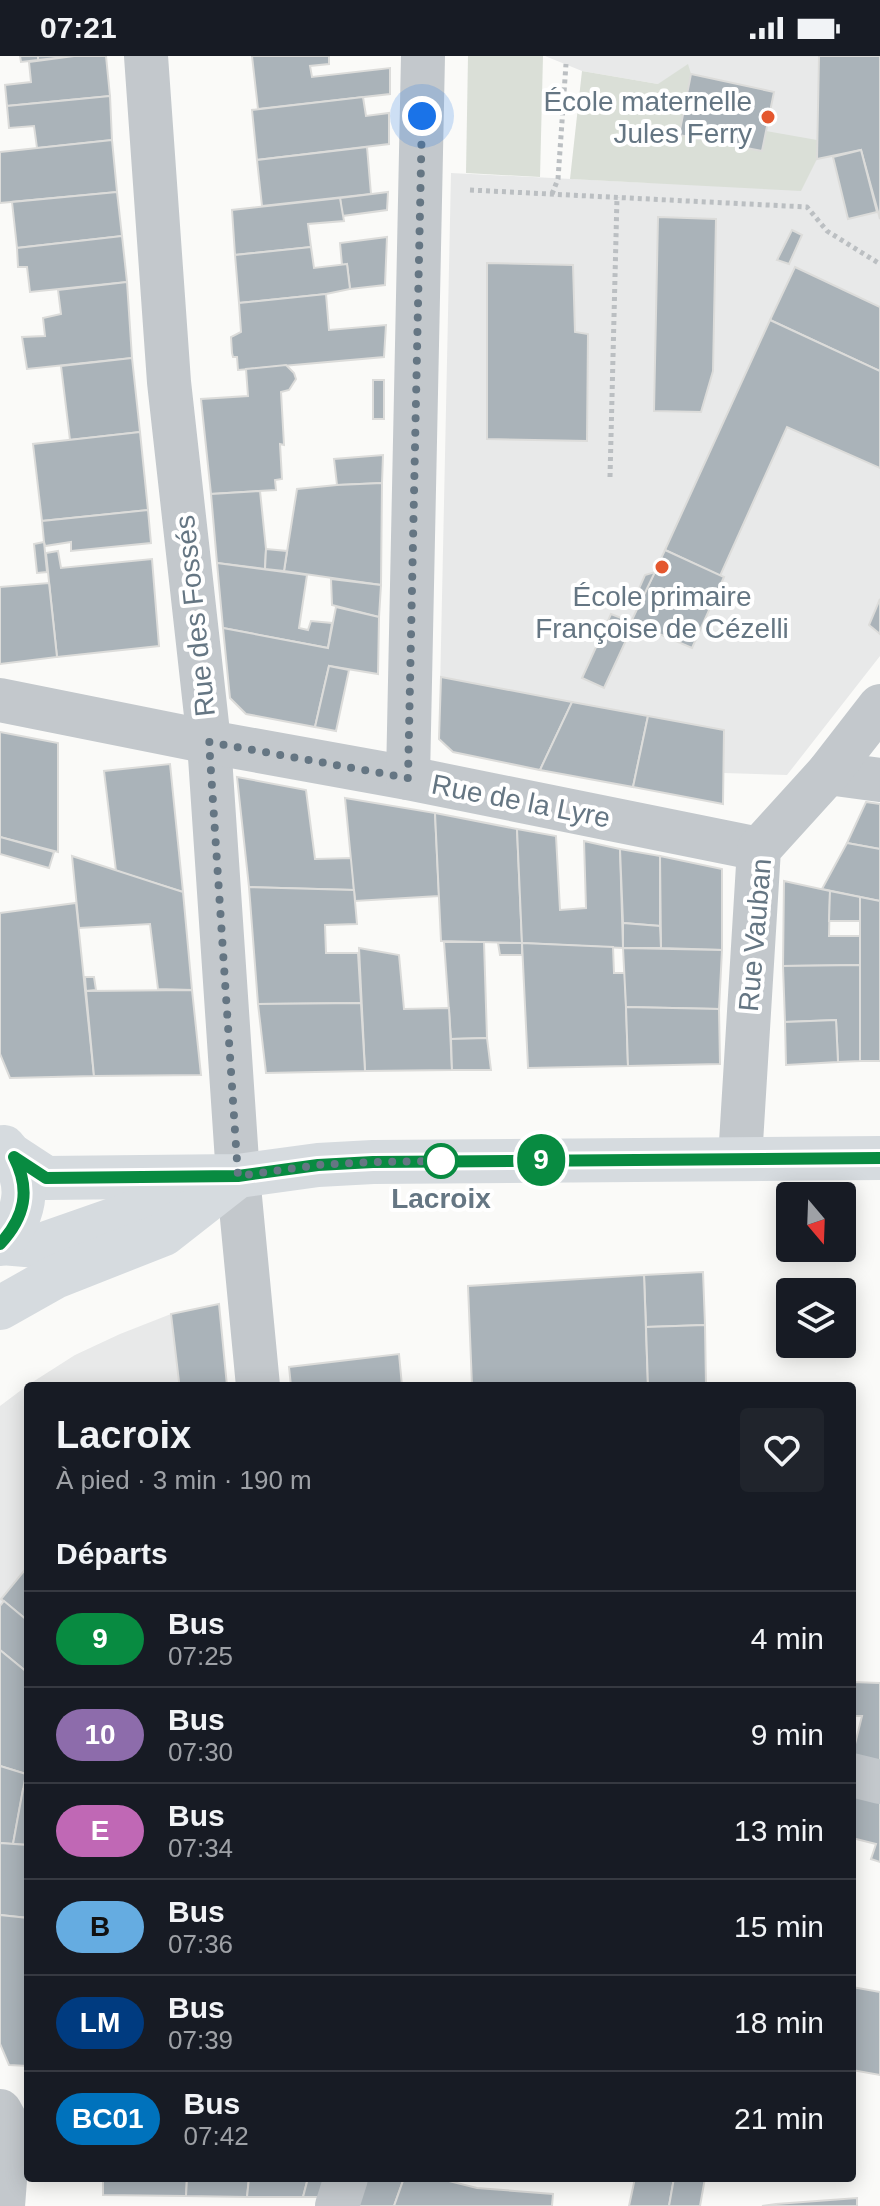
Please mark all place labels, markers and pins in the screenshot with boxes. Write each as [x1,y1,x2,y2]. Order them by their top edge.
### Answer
place label: École maternelle Jules Ferry [543,86,752,149]
marker: École maternelle Jules Ferry [759,108,777,126]
marker: École primaire Françoise de Cézelli [653,558,671,576]
place label: École primaire Françoise de Cézelli [535,581,789,644]
marker: Lacroix [424,1144,458,1178]
place label: Lacroix [391,1183,491,1214]

